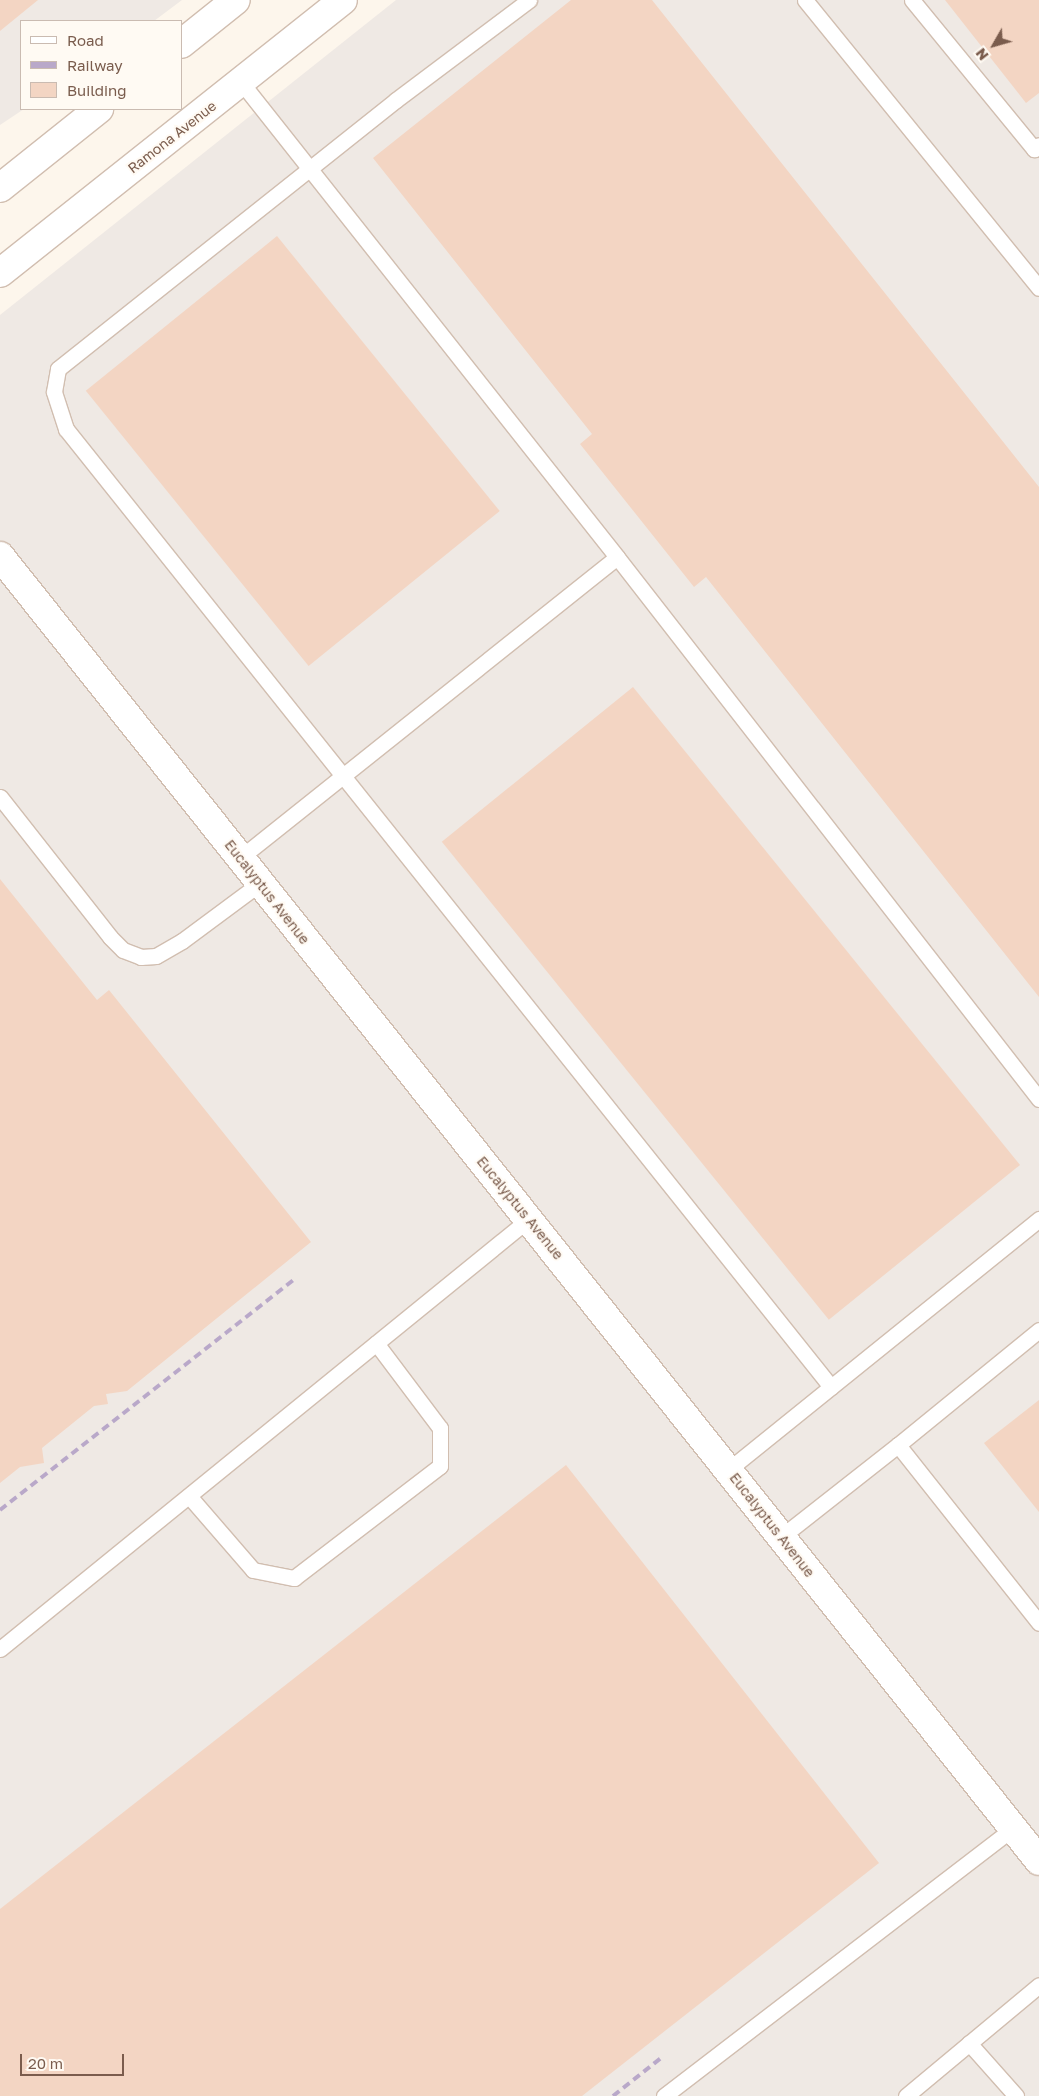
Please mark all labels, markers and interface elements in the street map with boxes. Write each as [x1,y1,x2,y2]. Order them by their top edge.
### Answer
legend [20,20,182,110]
north arrow [969,20,1019,70]
text: Road [67,31,104,49]
text: N [972,45,992,64]
text: Railway [67,56,123,74]
text: Building [67,81,127,99]
street label: Ramona Avenue [124,97,220,177]
street label: Eucalyptus Avenue [221,837,313,947]
street label: Eucalyptus Avenue [473,1153,567,1263]
street label: Eucalyptus Avenue [726,1470,818,1580]
scale bar [22,2044,126,2076]
text: 20 m [28,2054,63,2072]

